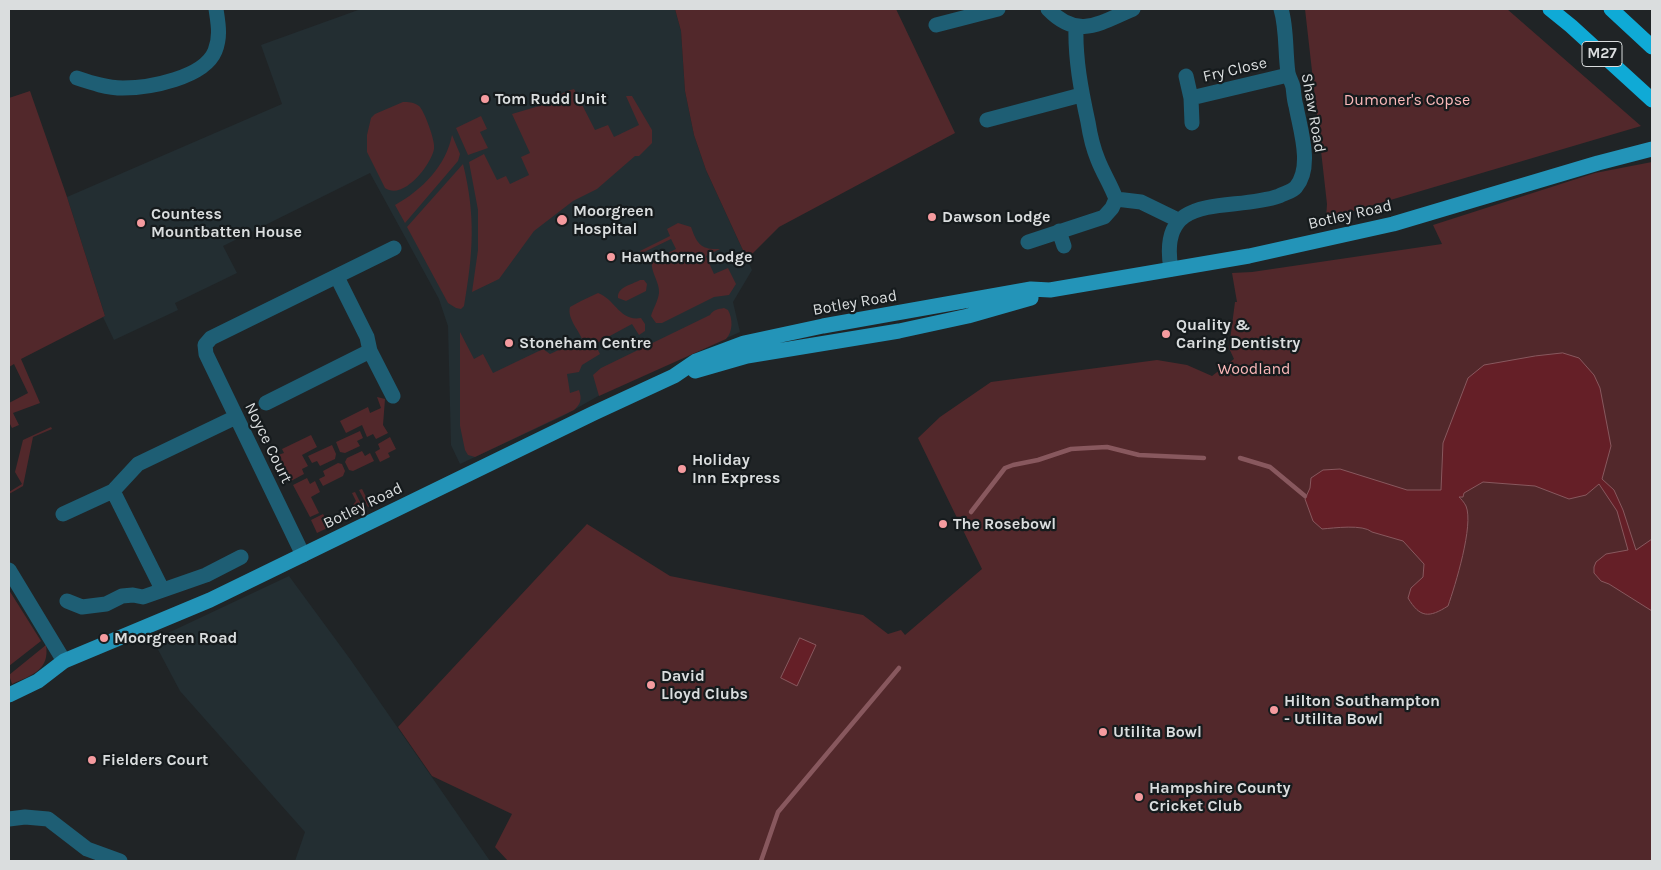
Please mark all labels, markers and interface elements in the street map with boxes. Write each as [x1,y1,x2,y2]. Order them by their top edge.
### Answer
road number: M27 [1582,42,1622,66]
street label: Fry Close [1201,53,1269,87]
street label: Shaw Road [1297,72,1329,154]
place label: Tom Rudd Unit [495,89,607,109]
park label: Dumoner's Copse [1344,90,1470,110]
marker: Tom Rudd Unit [479,93,491,105]
street label: Botley Road [1306,196,1394,234]
place label: Moorgreen Hospital [573,201,654,239]
place label: Countess Mountbatten House [151,204,302,242]
place label: Dawson Lodge [942,207,1051,227]
marker: Dawson Lodge [926,211,938,223]
marker: Moorgreen Hospital [555,213,569,227]
marker: Countess Mountbatten House [135,217,147,229]
place label: Hawthorne Lodge [621,247,752,267]
marker: Hawthorne Lodge [605,251,617,263]
street label: Botley Road [811,286,899,320]
place label: Quality & Caring Dentistry [1176,315,1300,353]
marker: Quality & Caring Dentistry [1160,328,1172,340]
place label: Stoneham Centre [519,333,651,353]
marker: Stoneham Centre [503,337,515,349]
park label: Woodland [1217,359,1291,379]
street label: Noyce Court [240,399,296,487]
place label: Holiday Inn Express [692,450,780,488]
marker: Holiday Inn Express [676,463,688,475]
street label: Botley Road [320,479,406,533]
place label: The Rosebowl [953,514,1056,534]
marker: The Rosebowl [937,518,949,530]
place label: Moorgreen Road [114,628,237,648]
marker: Moorgreen Road [98,632,110,644]
place label: David Lloyd Clubs [661,666,748,704]
marker: David Lloyd Clubs [645,679,657,691]
place label: Hilton Southampton - Utilita Bowl [1284,691,1440,729]
marker: Hilton Southampton - Utilita Bowl [1268,704,1280,716]
place label: Utilita Bowl [1113,722,1202,742]
marker: Utilita Bowl [1097,726,1109,738]
place label: Fielders Court [102,750,208,770]
marker: Fielders Court [86,754,98,766]
place label: Hampshire County Cricket Club [1149,778,1291,816]
marker: Hampshire County Cricket Club [1133,791,1145,803]

